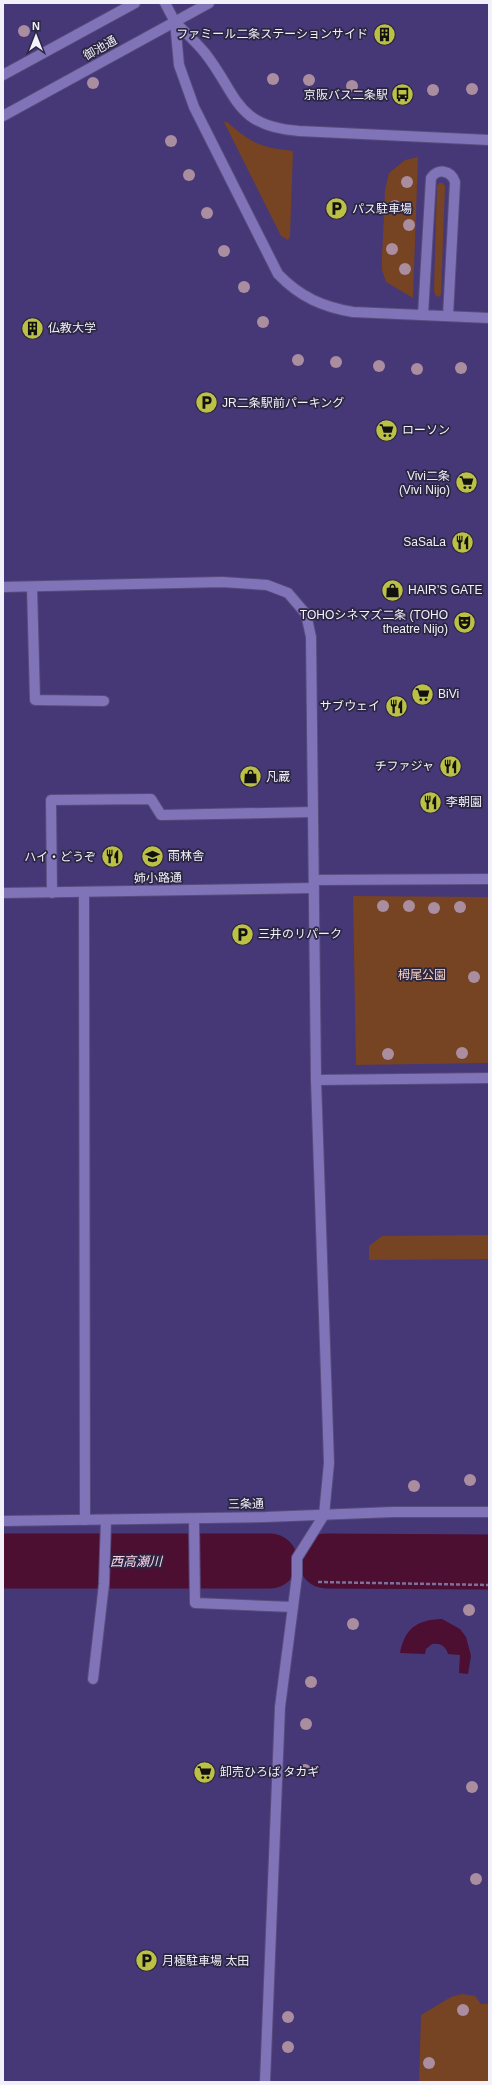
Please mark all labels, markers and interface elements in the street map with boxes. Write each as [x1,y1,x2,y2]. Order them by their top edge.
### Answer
north arrow [16,16,56,56]
text: N [32,20,40,32]
building icon: ファミール二条ステーションサイド [371,21,397,47]
place label: ファミール二条ステーションサイド [176,27,368,41]
street label: 御池通 [81,33,119,63]
bus stop icon: 京阪バス二条駅 [390,82,416,108]
place label: 京阪バス二条駅 [304,88,388,102]
parking icon: パス駐車場 [324,196,350,222]
place label: パス駐車場 [352,202,412,216]
building icon: 仏教大学 [20,315,46,341]
place label: 仏教大学 [48,321,96,335]
parking icon: JR二条駅前パーキング [193,390,219,416]
place label: JR二条駅前パーキング [222,396,344,410]
supermarket icon: ローソン [374,417,400,443]
place label: ローソン [402,423,450,437]
place label: Vivi二条 (Vivi Nijo) [399,469,450,497]
supermarket icon: Vivi二条 (Vivi Nijo) [453,470,479,496]
restaurant icon: SaSaLa [449,529,475,555]
place label: SaSaLa [403,535,446,549]
shop icon: HAIR’S GATE [380,577,406,603]
place label: HAIR’S GATE [408,583,482,597]
place label: TOHOシネマズ二条 (TOHO theatre Nijo) [300,608,448,636]
theatre icon: TOHOシネマズ二条 (TOHO theatre Nijo) [451,609,477,635]
supermarket icon: BiVi [410,681,436,707]
place label: BiVi [438,687,459,701]
restaurant icon: サブウェイ [383,693,409,719]
place label: サブウェイ [320,699,380,713]
restaurant icon: チファジャ [437,753,463,779]
place label: チファジャ [375,759,434,773]
shop icon: 凡蔵 [237,764,263,790]
place label: 凡蔵 [266,770,290,784]
restaurant icon: 李朝園 [417,789,443,815]
place label: 李朝園 [446,795,482,809]
school or university icon: 雨林舎 [140,843,166,869]
restaurant icon: ハイ・どうぞ [99,844,125,870]
place label: 雨林舎 [168,849,204,863]
place label: ハイ・どうぞ [24,850,96,864]
street label: 姉小路通 [134,871,182,885]
parking icon: 三井のリパーク [230,921,256,947]
place label: 三井のリパーク [258,927,342,941]
park label: 栂尾公園 [398,968,446,982]
street label: 三条通 [228,1497,264,1511]
water label: 西高瀬川 [110,1554,164,1569]
supermarket icon: 卸売ひろば タカギ [192,1759,218,1785]
place label: 卸売ひろば タカギ [220,1765,319,1779]
parking icon: 月極駐車場 太田 [134,1948,160,1974]
place label: 月極駐車場 太田 [162,1954,249,1968]

